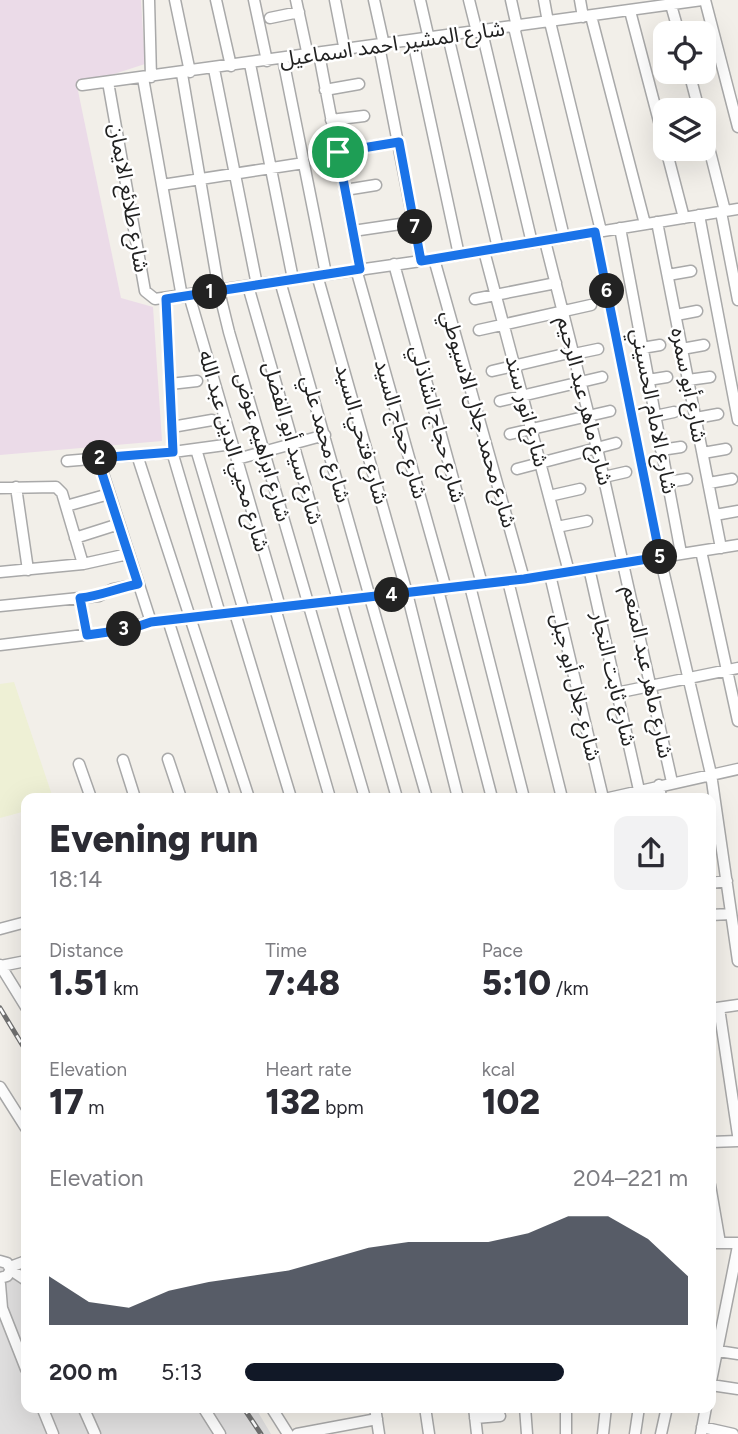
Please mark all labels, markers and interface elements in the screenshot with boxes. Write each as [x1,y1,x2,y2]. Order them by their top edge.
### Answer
street label: شارع المشير احمد اسماعيل [278,15,507,75]
map controls [653,21,716,161]
button: locate [653,21,716,84]
button: layers [653,98,716,161]
street label: شارع طلائع الايمان [101,121,155,275]
pin [308,122,368,182]
icon: arrive [319,133,357,171]
pin: 7 [398,210,432,244]
text: 7 [409,215,420,238]
pin: 1 [192,274,228,310]
pin: 6 [590,274,624,308]
text: 6 [601,279,612,302]
text: 1 [205,280,214,303]
street label: شارع محمد جلال الاسيوطي [433,307,522,531]
street label: شارع ماهر عبد الرحيم [550,314,619,488]
street label: شارع أبو سمره [663,325,713,445]
street label: شارع الامام الحسيني [622,326,683,497]
street label: شارع حجاج الشاذلي [402,342,472,506]
street label: شارع محيي الدين عبد الله [190,347,275,556]
street label: شارع انور سند [498,352,554,470]
street label: شارع حجاج السيد [367,356,433,502]
street label: شارع سيد أبو الفضل [255,358,329,528]
street label: شارع فتحي السيد [327,361,394,508]
street label: شارع ابراهيم عوض [227,369,297,525]
street label: شارع محمد علي [293,372,357,507]
pin: 2 [82,440,118,476]
text: 2 [94,446,105,469]
pin: 5 [642,540,678,574]
text: 5 [654,545,665,568]
pin: 4 [374,578,410,612]
text: 4 [385,583,398,606]
street label: شارع ماهر عبد المنعم [615,583,679,761]
street label: شارع ثابت النجار [584,608,642,749]
street label: شارع جلال أبو جبل [543,610,607,764]
pin: 3 [106,612,142,646]
text: 3 [118,617,129,640]
text: Evening run [49,816,258,862]
button: share [614,816,688,890]
text: 18:14 [49,865,102,893]
text: Distance [49,939,123,962]
text: Time [265,939,307,962]
text: Pace [482,939,523,962]
text: 1.51 [49,962,109,1004]
text: 7:48 [265,962,340,1004]
text: 5:10 [482,962,551,1004]
text: km [109,977,139,1000]
text: /km [551,977,589,1000]
text: Elevation [49,1058,127,1081]
text: Heart rate [265,1058,352,1081]
text: kcal [482,1058,515,1081]
text: 17 [49,1081,84,1123]
text: 132 [265,1081,320,1123]
text: 102 [482,1081,540,1123]
text: m [84,1096,105,1119]
text: bpm [320,1096,364,1119]
text: Elevation [49,1164,144,1192]
text: 204–221 m [573,1164,688,1192]
text: 200 m [49,1358,118,1386]
text: 5:13 [161,1358,202,1386]

